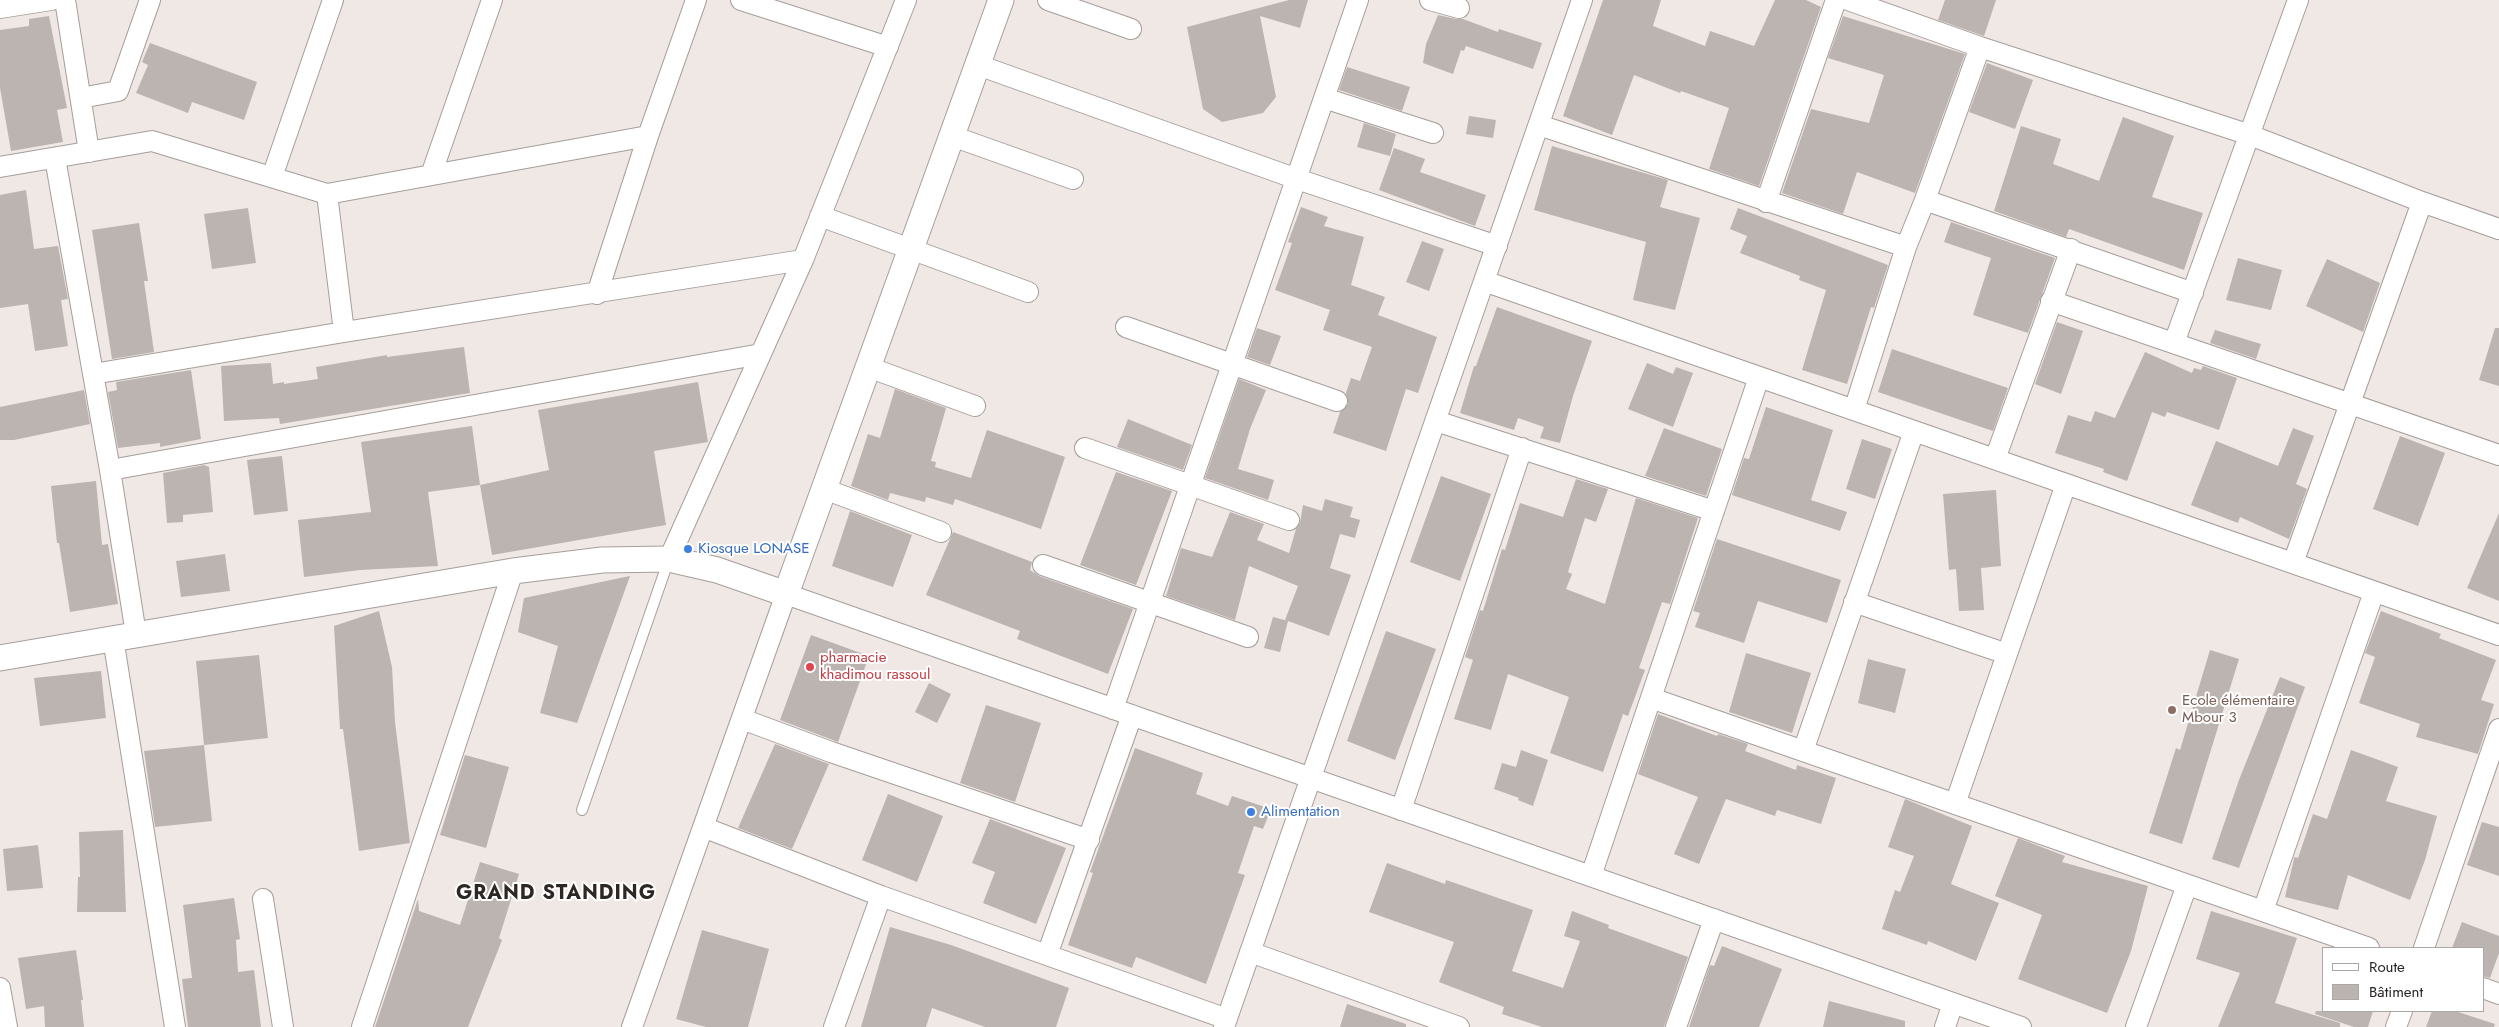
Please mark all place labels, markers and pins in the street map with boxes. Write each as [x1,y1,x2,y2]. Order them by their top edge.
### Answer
place label: Kiosque LONASE [698,540,809,558]
marker: Kiosque LONASE [682,543,694,555]
place label: pharmacie khadimou rassoul [820,649,930,684]
marker: pharmacie khadimou rassoul [804,661,816,673]
place label: Ecole élémentaire Mbour 3 [2182,692,2295,727]
marker: Ecole élémentaire Mbour 3 [2166,704,2178,716]
place label: Alimentation [1261,803,1340,821]
marker: Alimentation [1245,806,1257,818]

